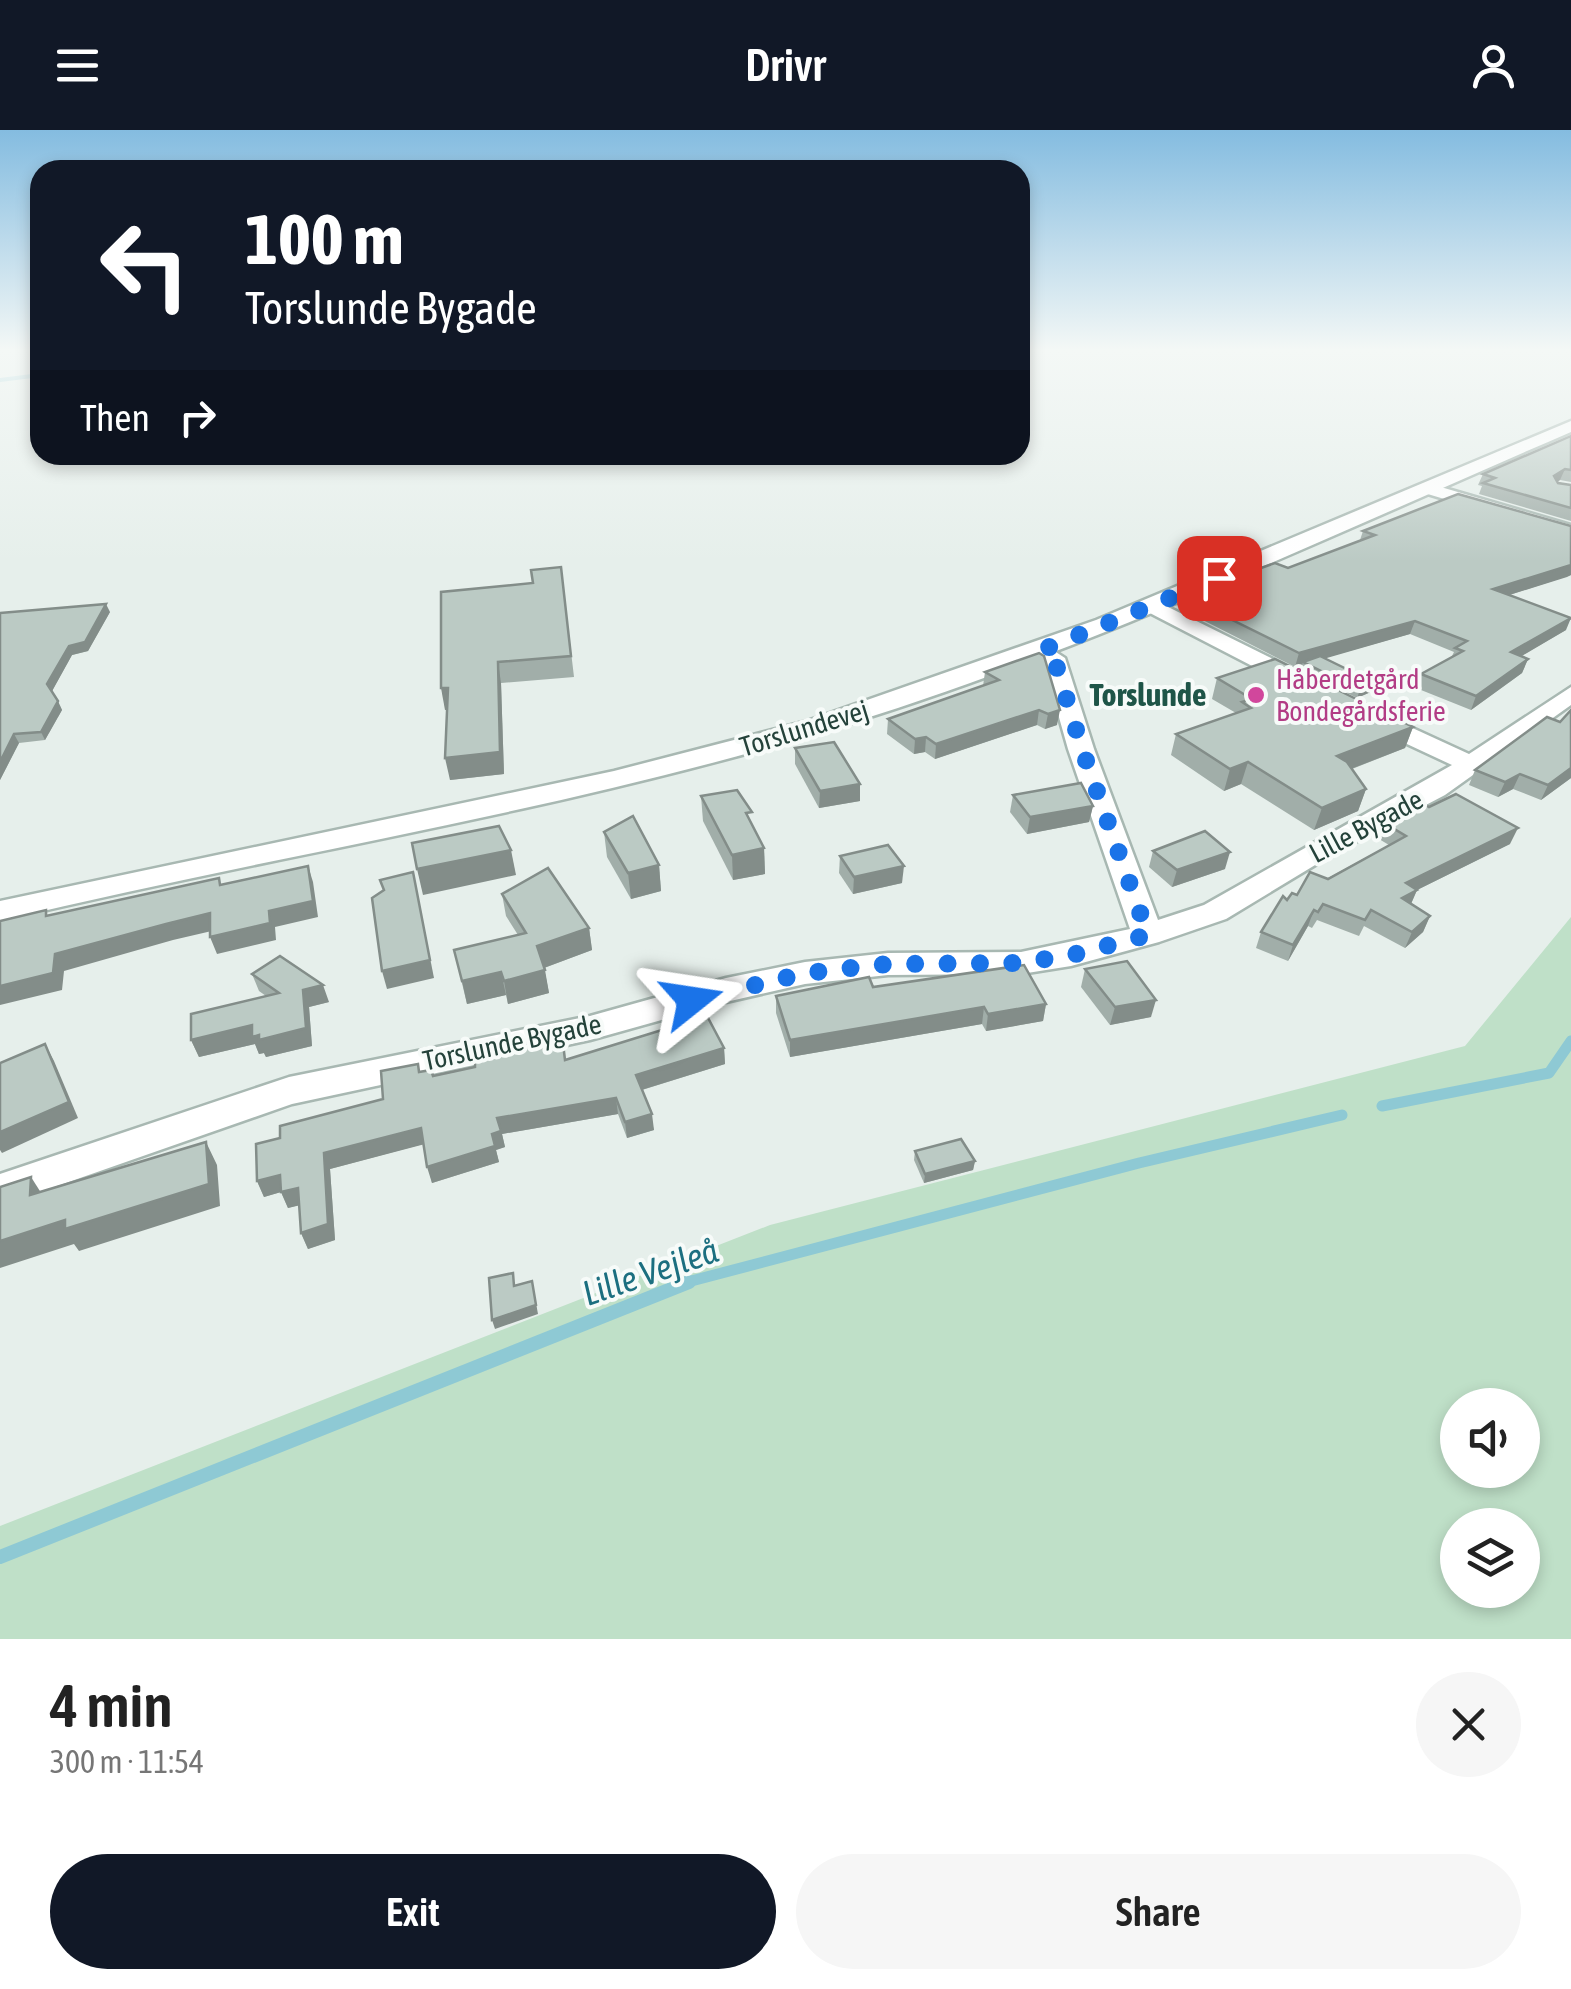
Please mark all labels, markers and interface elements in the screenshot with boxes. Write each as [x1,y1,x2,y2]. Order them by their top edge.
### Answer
icon: menu [50,38,105,93]
icon: person [1466,38,1521,93]
text: Drivr [745,39,826,91]
text: 100 m [245,199,404,279]
icon: left [80,200,210,330]
text: Torslunde Bygade [245,282,537,334]
icon: right [170,390,225,445]
text: Then [80,396,150,439]
pin [1177,536,1262,621]
icon: arrive [1192,551,1247,606]
place label: Håberdetgård Bondegårdsferie [1276,663,1446,727]
district label: Torslunde [1089,676,1207,713]
marker: Håberdetgård Bondegårdsferie [1245,684,1267,706]
street label: Torslundevej [736,693,872,763]
street label: Lille Bygade [1304,783,1428,869]
position arrow [640,948,744,1052]
street label: Torslunde Bygade [420,1007,604,1077]
water label: Lille Vejleå [577,1229,723,1313]
map controls [1440,1388,1540,1608]
button: sound [1440,1388,1540,1488]
button: layers [1440,1508,1540,1608]
text: 4 min [50,1671,173,1740]
button: close [1416,1672,1521,1777]
text: 300 m · 11:54 [50,1743,204,1780]
button: Exit [50,1854,776,1969]
button: Share [796,1854,1521,1969]

